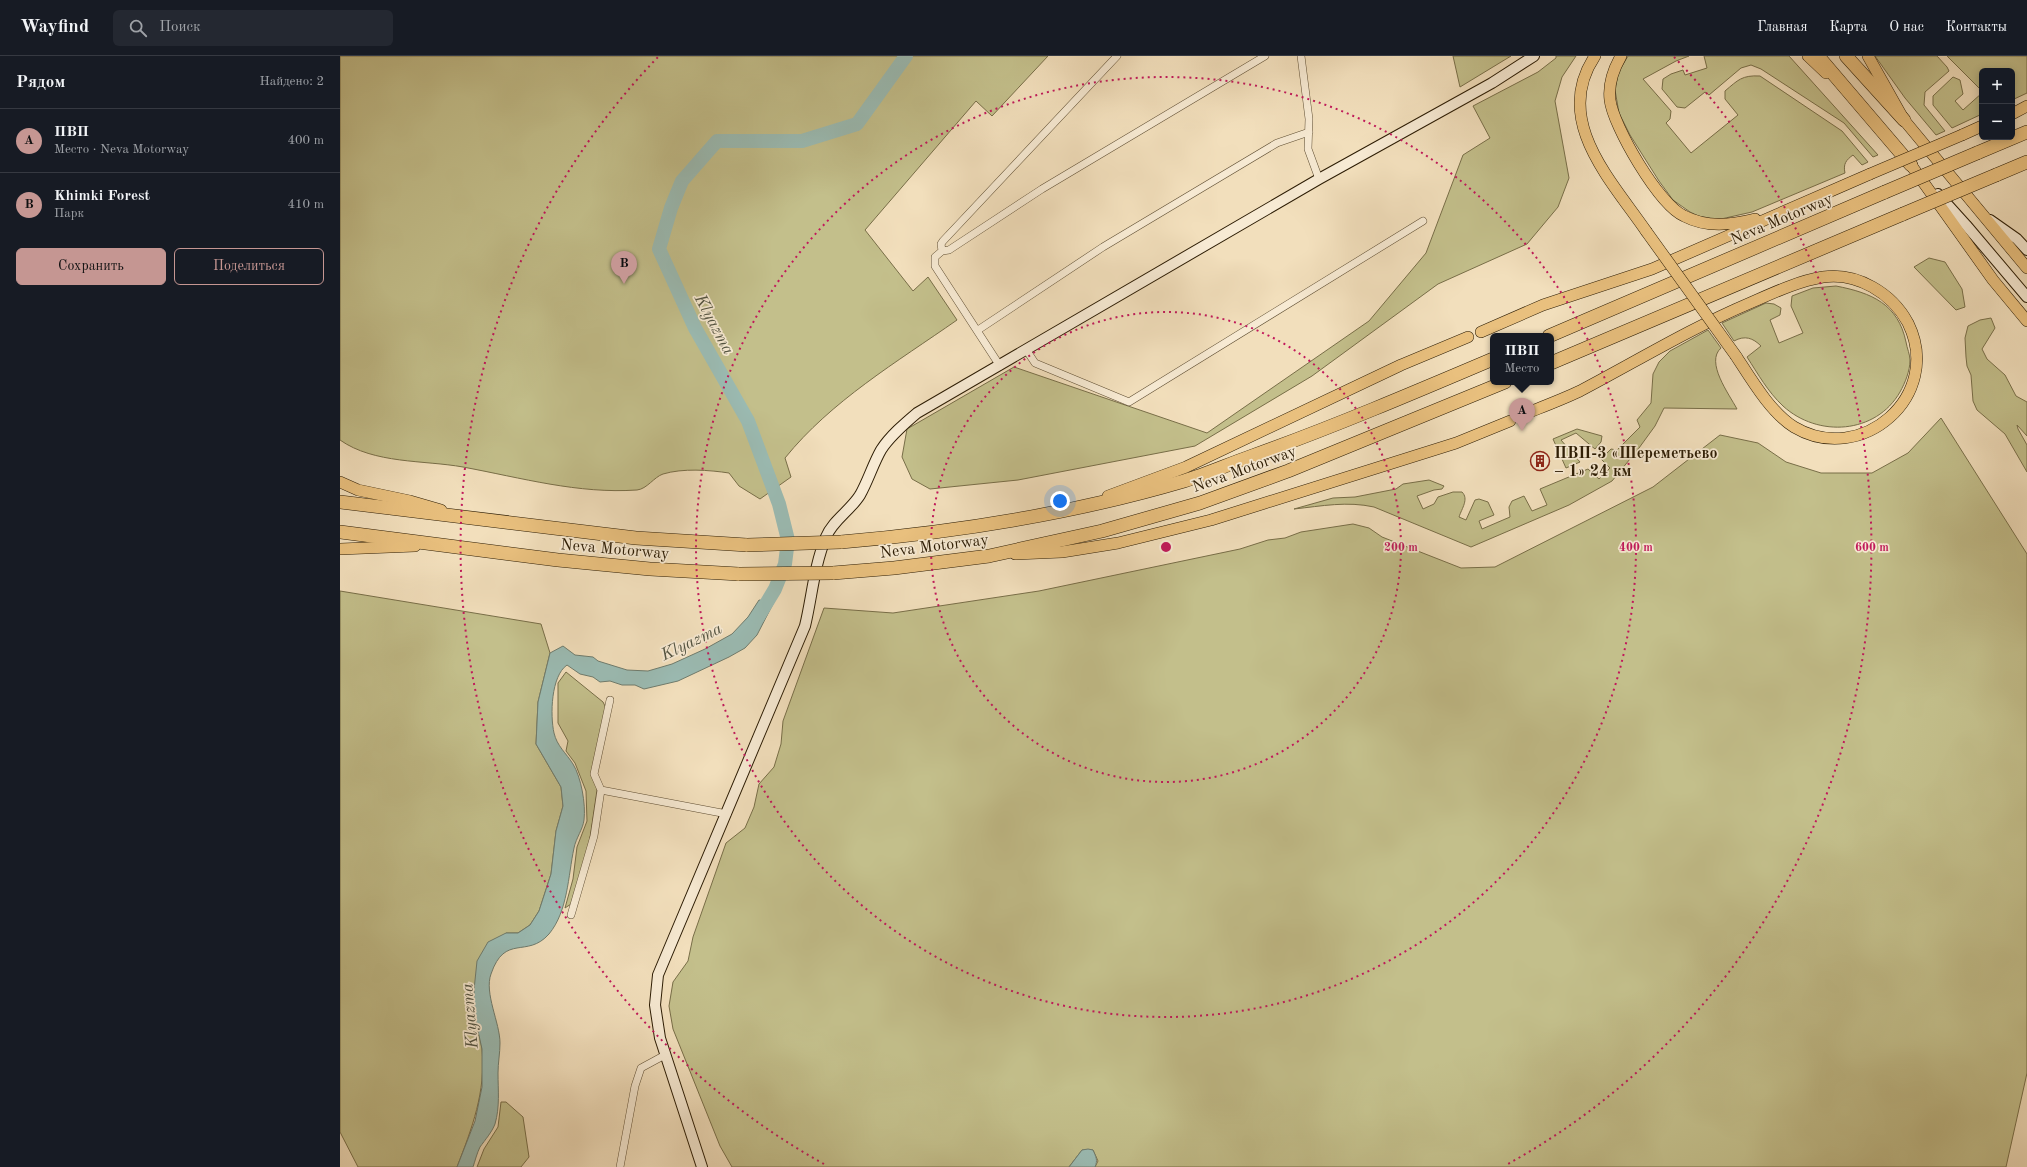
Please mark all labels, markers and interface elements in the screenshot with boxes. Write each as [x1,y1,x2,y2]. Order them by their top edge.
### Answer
search box [113,10,393,46]
icon: search [127,17,149,39]
text: Wayfind [20,18,89,37]
text: Поиск [159,20,201,35]
text: Главная [1757,20,1807,34]
text: Карта [1829,20,1867,34]
text: О нас [1889,20,1924,34]
text: Контакты [1946,20,2007,34]
map controls [1979,68,2015,140]
button: + [1979,68,2015,104]
text: Рядом [16,74,65,91]
text: Найдено: 2 [260,75,324,88]
button: − [1979,104,2015,140]
text: ПВП [54,125,89,140]
text: A [24,134,34,147]
text: 400 m [287,134,324,147]
text: Место · Neva Motorway [54,143,189,156]
text: Khimki Forest [54,189,150,204]
street label: Neva Motorway [1728,191,1836,249]
text: B [24,198,34,211]
text: 410 m [287,198,324,211]
text: Парк [54,207,84,220]
button: Сохранить [16,248,166,285]
button: Поделиться [174,248,324,285]
pin: B [611,251,637,284]
water label: Klyazma [690,291,737,358]
popup [1490,333,1554,385]
text: ПВП [1504,344,1539,359]
text: Место [1504,362,1540,375]
pin: A [1509,398,1535,431]
street label: Neva Motorway [1190,443,1299,496]
place label: ПВП-3 «Шереметьево – 1» 24 км [1554,446,1718,480]
building icon: ПВП-3 «Шереметьево – 1» 24 км [1529,450,1551,472]
your location [1050,491,1070,511]
street label: Neva Motorway [879,532,990,562]
street label: Neva Motorway [560,537,671,563]
centre of rings [1159,540,1173,554]
text: 200 m [1384,542,1418,554]
text: 400 m [1619,542,1653,554]
text: 600 m [1855,542,1889,554]
water label: Klyazma [657,620,725,665]
water label: Klyazma [459,982,482,1050]

